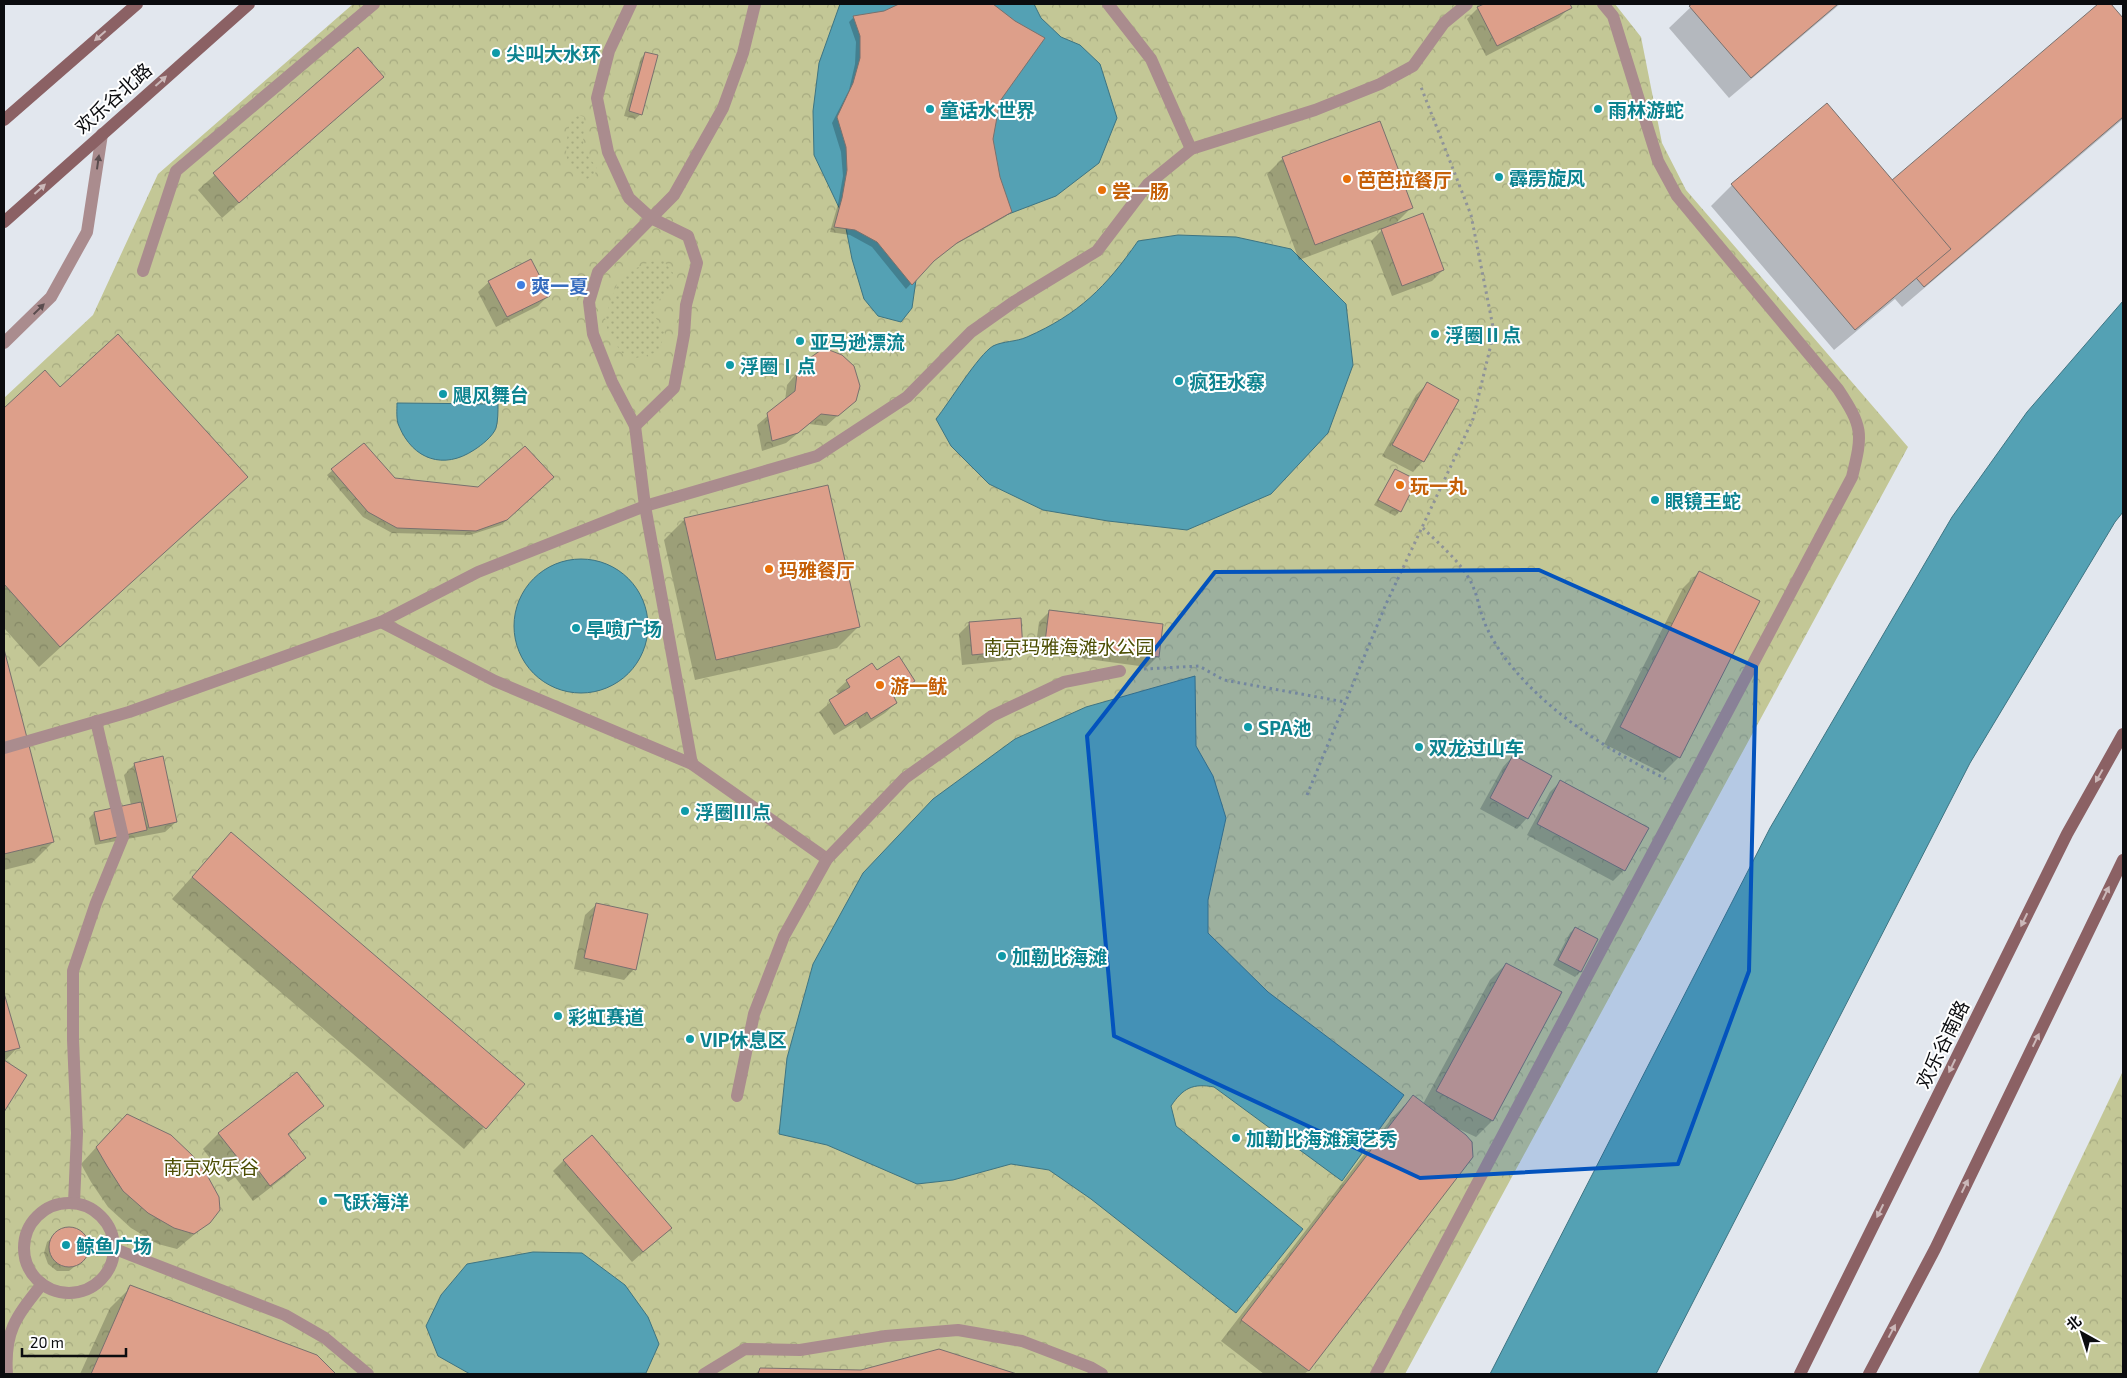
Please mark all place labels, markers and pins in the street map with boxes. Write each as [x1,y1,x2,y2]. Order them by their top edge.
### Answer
place label: 尖叫大水环 [506,42,601,65]
marker: 尖叫大水环 [490,47,502,59]
place label: 童话水世界 [940,98,1035,121]
place label: 雨林游蛇 [1608,98,1684,121]
marker: 童话水世界 [924,103,936,115]
marker: 雨林游蛇 [1592,103,1604,115]
place label: 霹雳旋风 [1509,166,1585,189]
place label: 芭芭拉餐厅 [1357,168,1452,191]
marker: 霹雳旋风 [1493,171,1505,183]
marker: 芭芭拉餐厅 [1341,173,1353,185]
place label: 尝一肠 [1112,179,1169,202]
marker: 尝一肠 [1096,184,1108,196]
place label: 爽一夏 [531,274,588,297]
marker: 爽一夏 [515,279,527,291]
place label: 浮圈Ⅱ点 [1445,323,1521,346]
marker: 浮圈Ⅱ点 [1429,328,1441,340]
place label: 亚马逊漂流 [810,330,905,353]
marker: 亚马逊漂流 [794,335,806,347]
place label: 浮圈Ⅰ点 [740,354,816,377]
marker: 浮圈Ⅰ点 [724,359,736,371]
place label: 疯狂水寨 [1189,370,1265,393]
marker: 疯狂水寨 [1173,375,1185,387]
place label: 飓风舞台 [453,383,529,406]
marker: 飓风舞台 [437,388,449,400]
place label: 玩一丸 [1410,474,1467,497]
marker: 玩一丸 [1394,479,1406,491]
place label: 眼镜王蛇 [1665,489,1741,512]
marker: 眼镜王蛇 [1649,494,1661,506]
place label: 玛雅餐厅 [779,558,855,581]
marker: 玛雅餐厅 [763,563,775,575]
place label: 旱喷广场 [586,617,662,640]
marker: 旱喷广场 [570,622,582,634]
place label: 游一鱿 [890,674,947,697]
marker: 游一鱿 [874,679,886,691]
place label: SPA池 [1258,716,1312,739]
marker: SPA池 [1242,721,1254,733]
place label: 双龙过山车 [1429,736,1524,759]
marker: 双龙过山车 [1413,741,1425,753]
place label: 浮圈Ⅲ点 [695,800,771,823]
marker: 浮圈Ⅲ点 [679,805,691,817]
place label: 加勒比海滩 [1012,945,1107,968]
marker: 加勒比海滩 [996,950,1008,962]
place label: 彩虹赛道 [568,1005,644,1028]
marker: 彩虹赛道 [552,1010,564,1022]
place label: VIP休息区 [700,1028,786,1051]
marker: VIP休息区 [684,1033,696,1045]
place label: 加勒比海滩演艺秀 [1246,1127,1398,1150]
marker: 加勒比海滩演艺秀 [1230,1132,1242,1144]
place label: 飞跃海洋 [333,1190,409,1213]
marker: 飞跃海洋 [317,1195,329,1207]
place label: 鲸鱼广场 [76,1234,152,1257]
marker: 鲸鱼广场 [60,1239,72,1251]

